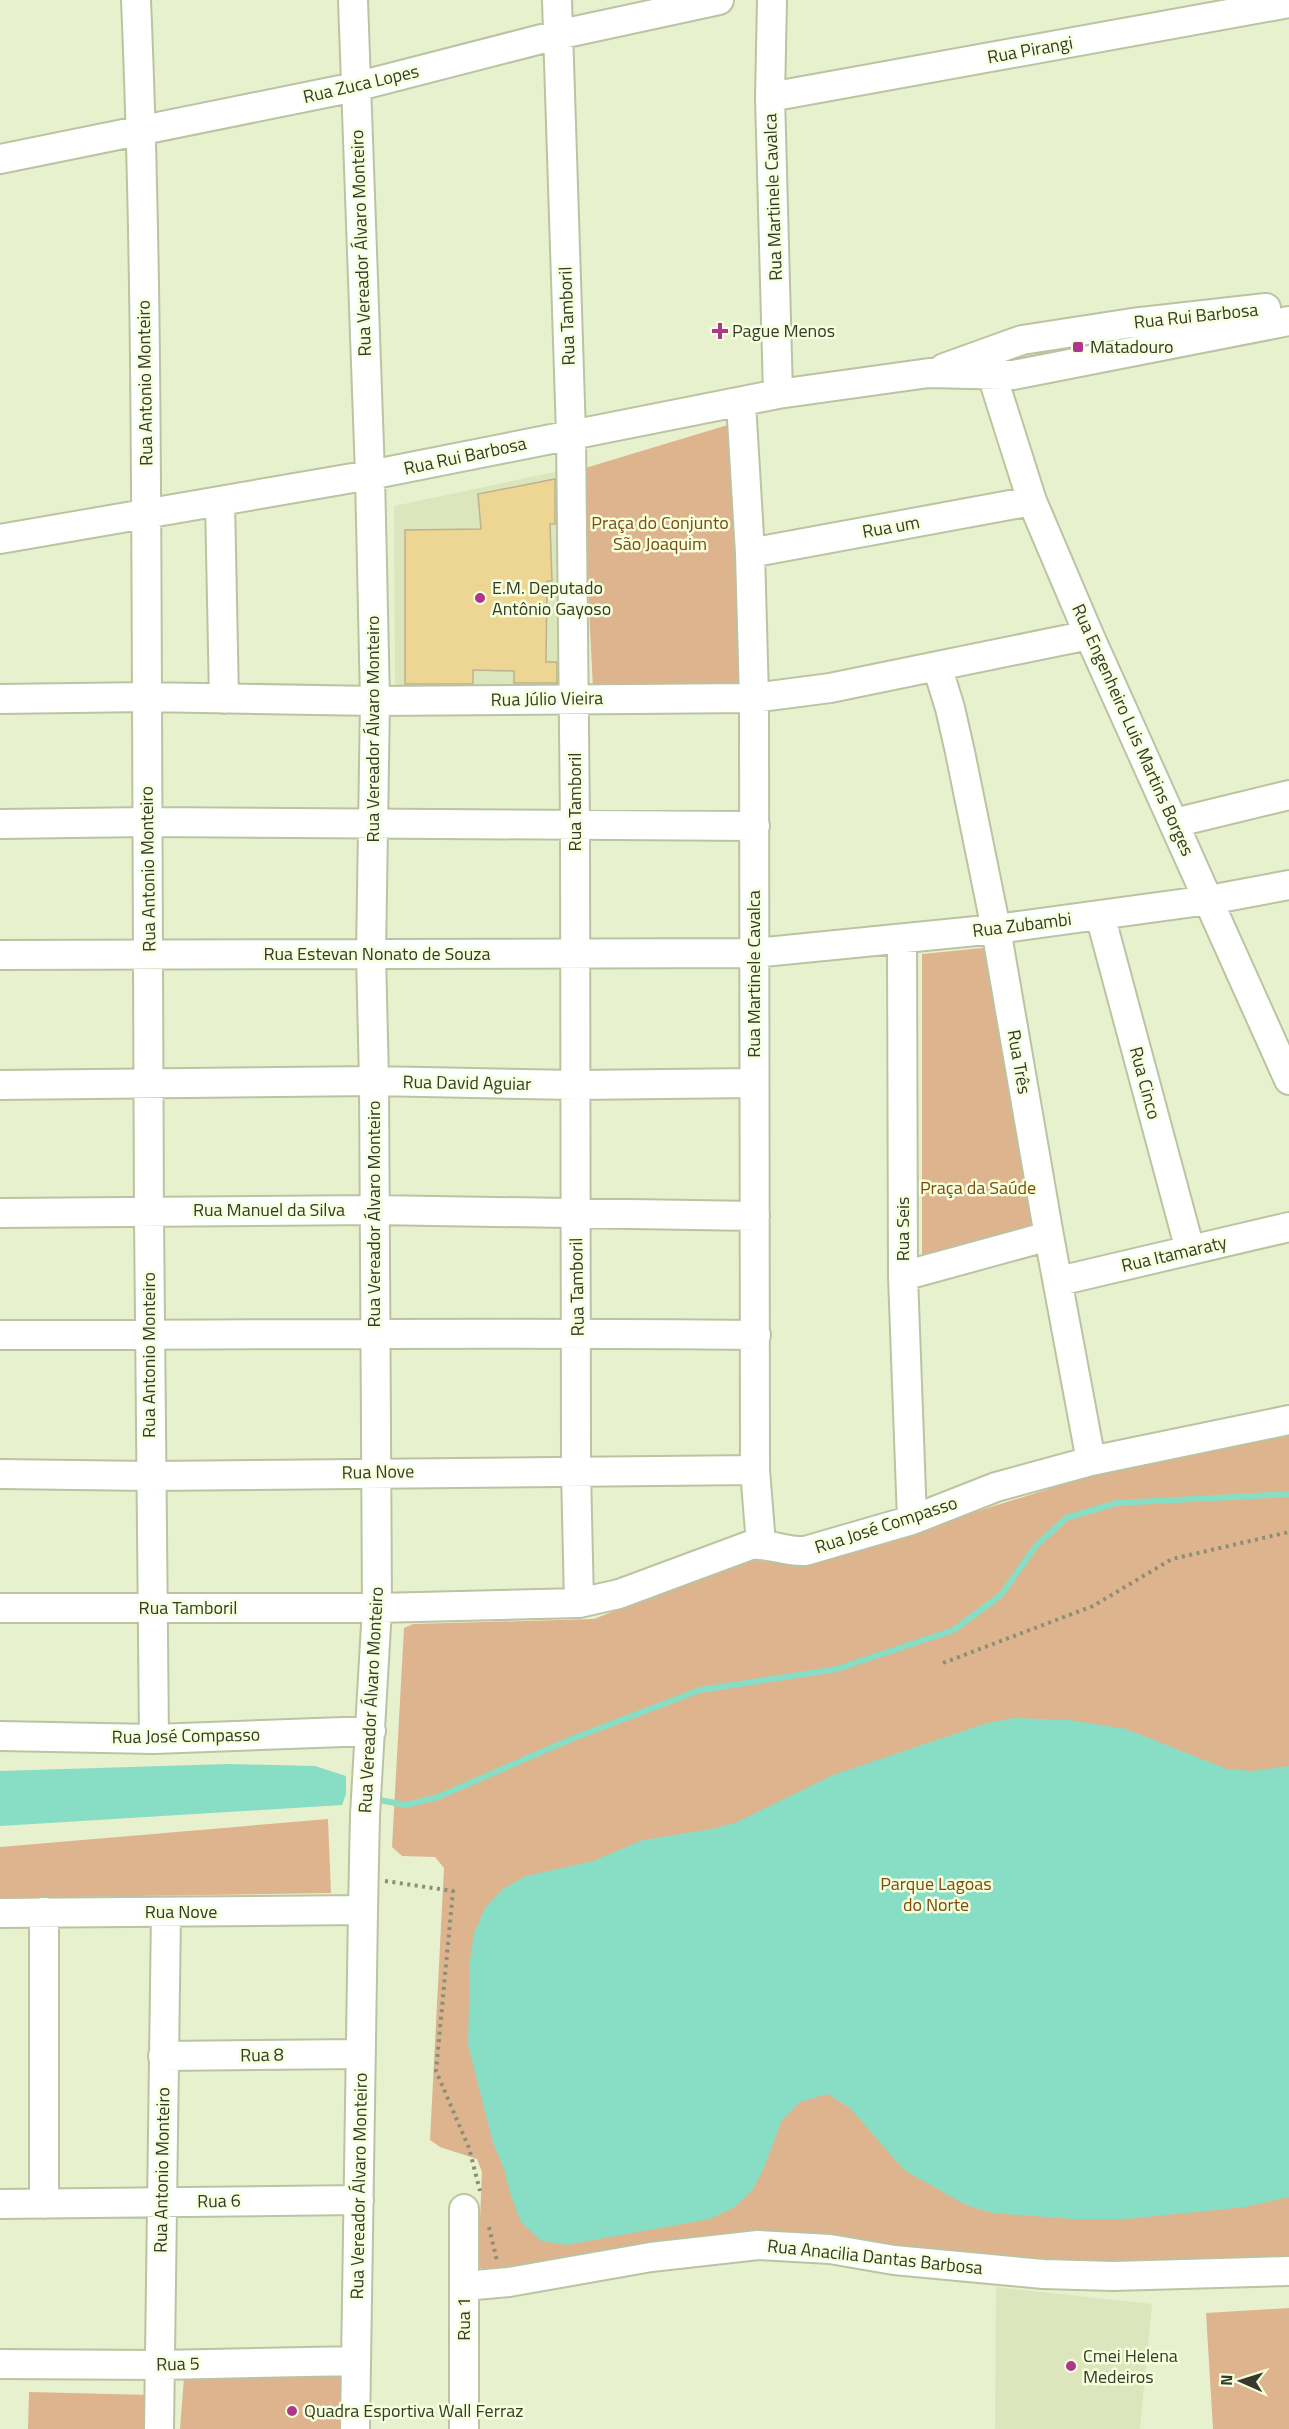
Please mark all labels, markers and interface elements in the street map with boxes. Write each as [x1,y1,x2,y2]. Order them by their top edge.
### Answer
street label: Rua Pirangi [985,29,1075,70]
street label: Rua Zuca Lopes [300,57,422,110]
street label: Rua Martinele Cavalca [756,113,789,281]
street label: Rua Vereador Álvaro Monteiro [343,129,378,357]
street label: Rua Tamboril [551,266,582,366]
street label: Rua Rui Barbosa [1132,296,1259,335]
street label: Rua Antonio Monteiro [130,300,159,466]
place label: Pague Menos [732,317,835,344]
marker: Pague Menos [713,324,727,338]
place label: Matadouro [1090,333,1174,360]
marker: Matadouro [1071,340,1085,354]
street label: Rua Rui Barbosa [401,429,529,482]
street label: Rua um [860,508,922,545]
park label: Praça do Conjunto São Joaquim [591,509,729,557]
place label: E.M. Deputado Antônio Gayoso [492,574,611,622]
marker: E.M. Deputado Antônio Gayoso [473,591,487,605]
street label: Rua Engenheiro Luis Martins Borges [1065,599,1201,860]
street label: Rua Vereador Álvaro Monteiro [359,616,386,842]
street label: Rua Júlio Vieira [490,684,604,713]
street label: Rua Tamboril [561,753,588,851]
street label: Rua Antonio Monteiro [133,786,162,952]
street label: Rua Martinele Cavalca [740,890,767,1058]
street label: Rua Zubambi [971,905,1073,944]
street label: Rua Estevan Nonato de Souza [264,940,490,967]
street label: Rua Três [1001,1028,1038,1096]
street label: Rua Cinco [1123,1044,1168,1122]
street label: Rua David Aguiar [402,1068,532,1097]
street label: Rua Vereador Álvaro Monteiro [360,1101,387,1327]
park label: Praça da Saúde [920,1174,1036,1201]
street label: Rua Manuel da Silva [193,1196,345,1223]
street label: Rua Seis [889,1197,916,1261]
street label: Rua Itamaraty [1118,1228,1230,1279]
street label: Rua Tamboril [562,1237,591,1337]
street label: Rua Antonio Monteiro [135,1272,162,1438]
street label: Rua Nove [341,1457,415,1486]
street label: Rua José Compasso [811,1489,961,1560]
street label: Rua Vereador Álvaro Monteiro [351,1586,390,1814]
street label: Rua Tamboril [139,1594,237,1621]
street label: Rua José Compasso [112,1721,260,1750]
park label: Parque Lagoas do Norte [880,1870,992,1918]
street label: Rua Nove [145,1898,217,1925]
street label: Rua 8 [240,2041,284,2068]
street label: Rua Vereador Álvaro Monteiro [343,2072,374,2300]
street label: Rua Antonio Monteiro [147,2087,176,2253]
street label: Rua 6 [197,2187,241,2214]
street label: Rua Anacilia Dantas Barbosa [766,2232,984,2281]
street label: Rua 1 [450,2297,477,2341]
place label: Cmei Helena Medeiros [1083,2342,1178,2390]
street label: Rua 5 [156,2350,200,2377]
north arrow [1211,2351,1271,2411]
marker: Cmei Helena Medeiros [1064,2359,1078,2373]
text: N [1214,2374,1238,2386]
place label: Quadra Esportiva Wall Ferraz [304,2397,523,2424]
marker: Quadra Esportiva Wall Ferraz [285,2404,299,2418]

